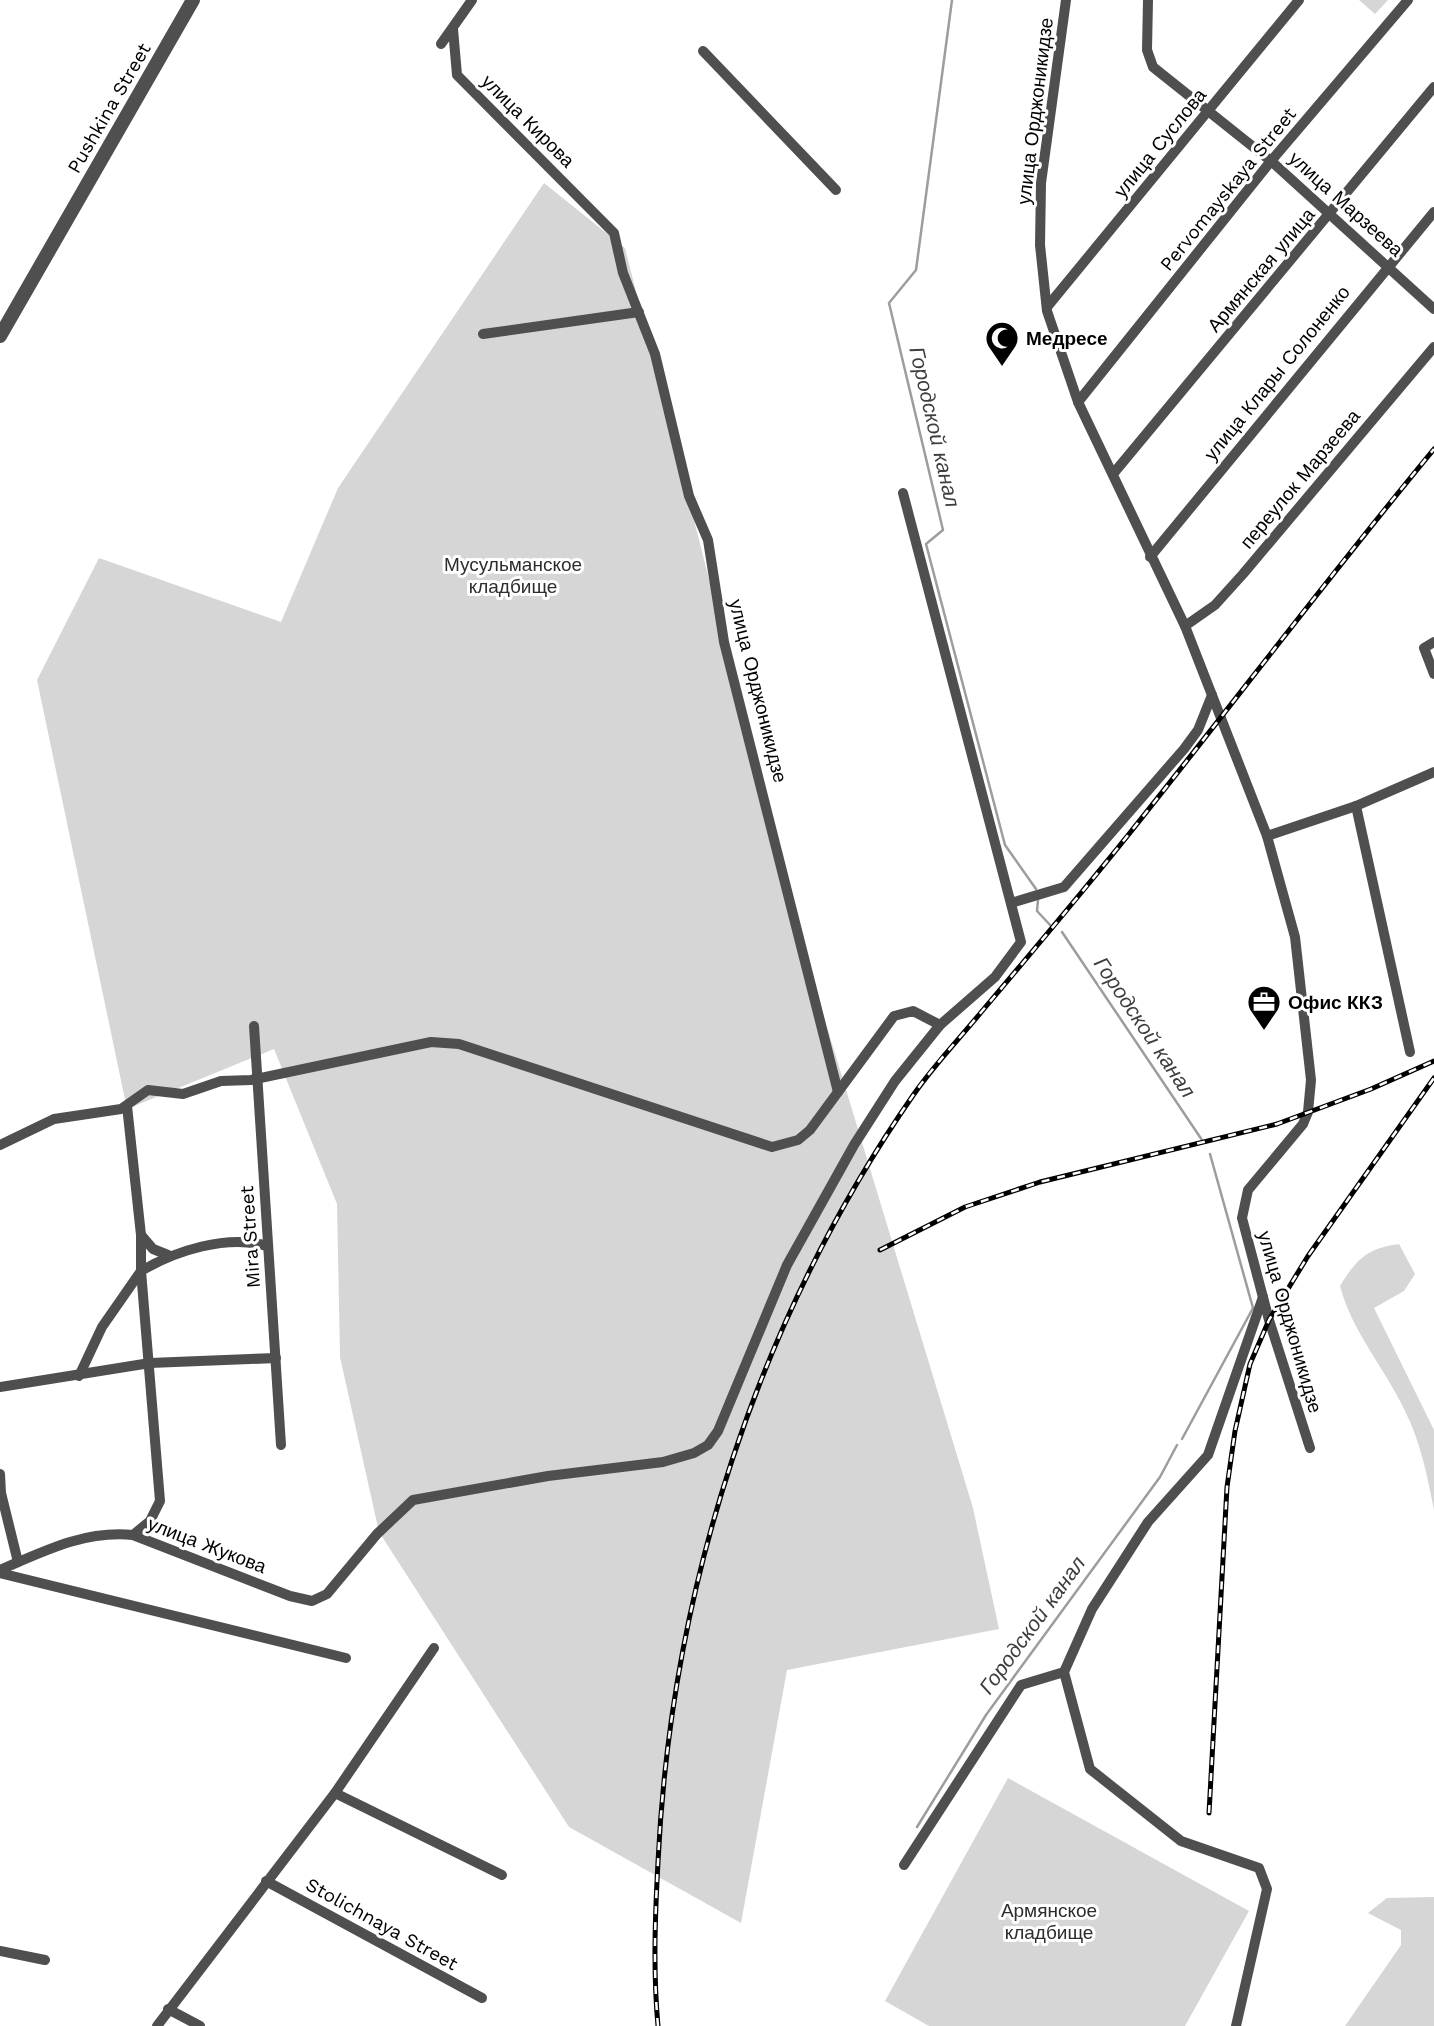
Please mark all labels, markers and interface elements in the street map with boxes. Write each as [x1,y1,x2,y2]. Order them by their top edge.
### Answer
street label: улица Орджоникидзе [1012,16,1058,206]
street label: Pushkina Street [62,39,156,177]
street label: улица Кирова [477,70,580,173]
street label: улица Суслова [1109,84,1211,202]
street label: Pervomayskaya Street [1155,103,1301,275]
street label: улица Марзеева [1284,147,1408,262]
street label: Армянская улица [1202,203,1320,337]
street label: улица Клары Солоненко [1199,281,1355,465]
mosque icon: Медресе [983,319,1021,368]
place label: Медресе [1026,327,1108,350]
water label: Городской канал [904,344,966,510]
street label: переулок Марзеева [1235,404,1365,553]
park label: Мусульманское кладбище [444,553,582,598]
street label: улица Орджоникидзе [724,597,792,785]
water label: Городской канал [1089,952,1201,1102]
office icon: Офис ККЗ [1245,983,1283,1032]
place label: Офис ККЗ [1288,991,1383,1014]
street label: Mira Street [235,1185,265,1289]
street label: улица Орджоникидзе [1253,1228,1327,1416]
street label: улица Жукова [144,1512,270,1578]
water label: Городской канал [974,1551,1090,1699]
street label: Stolichnaya Street [302,1873,462,1975]
park label: Армянское кладбище [1001,1899,1097,1944]

